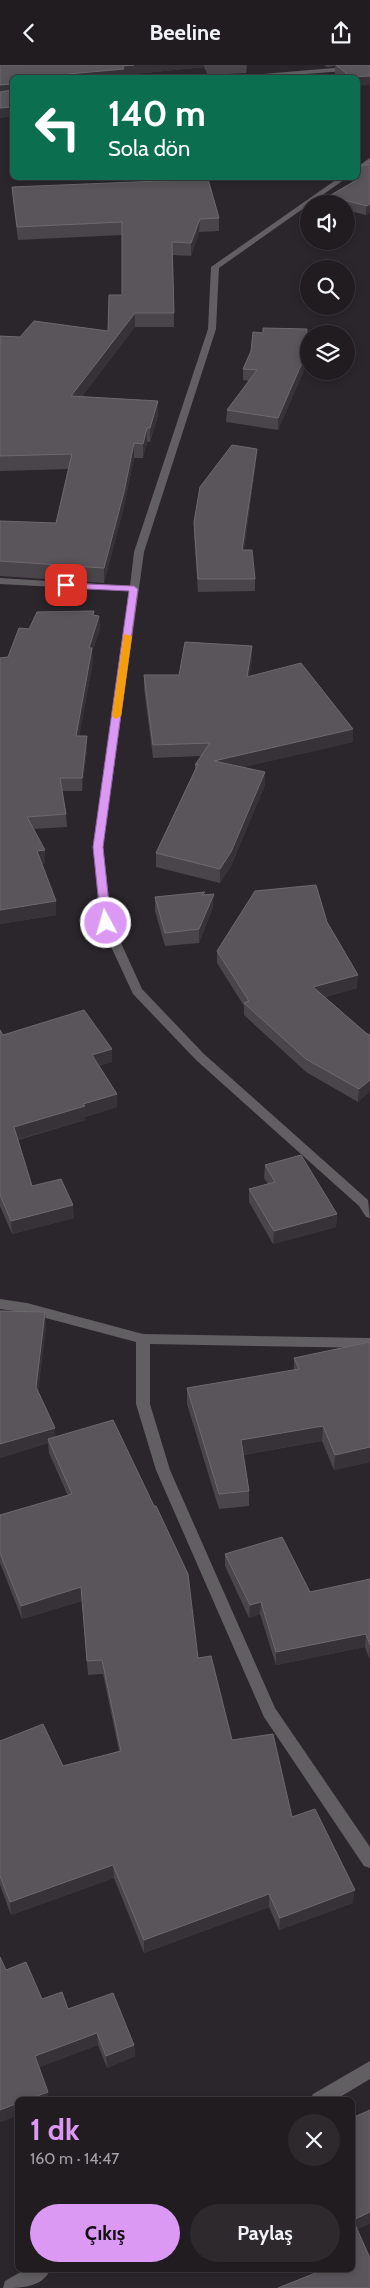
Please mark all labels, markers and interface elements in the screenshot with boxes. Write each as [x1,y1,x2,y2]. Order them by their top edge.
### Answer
icon: back [15,19,43,47]
text: Beeline [150,19,220,46]
icon: share [327,19,355,47]
text: 140 m [108,92,206,135]
icon: left [25,95,90,160]
text: Sola dön [108,135,190,162]
map controls [300,195,355,380]
button: sound [300,195,355,250]
button: search [300,260,355,315]
button: layers [300,325,355,380]
pin [45,564,87,606]
icon: arrive [52,571,80,599]
position arrow [79,896,131,948]
text: 1 dk [30,2111,80,2148]
button: close [288,2114,340,2166]
text: 160 m · 14:47 [30,2149,119,2168]
button: Çıkış [30,2204,180,2262]
button: Paylaş [190,2204,340,2262]

